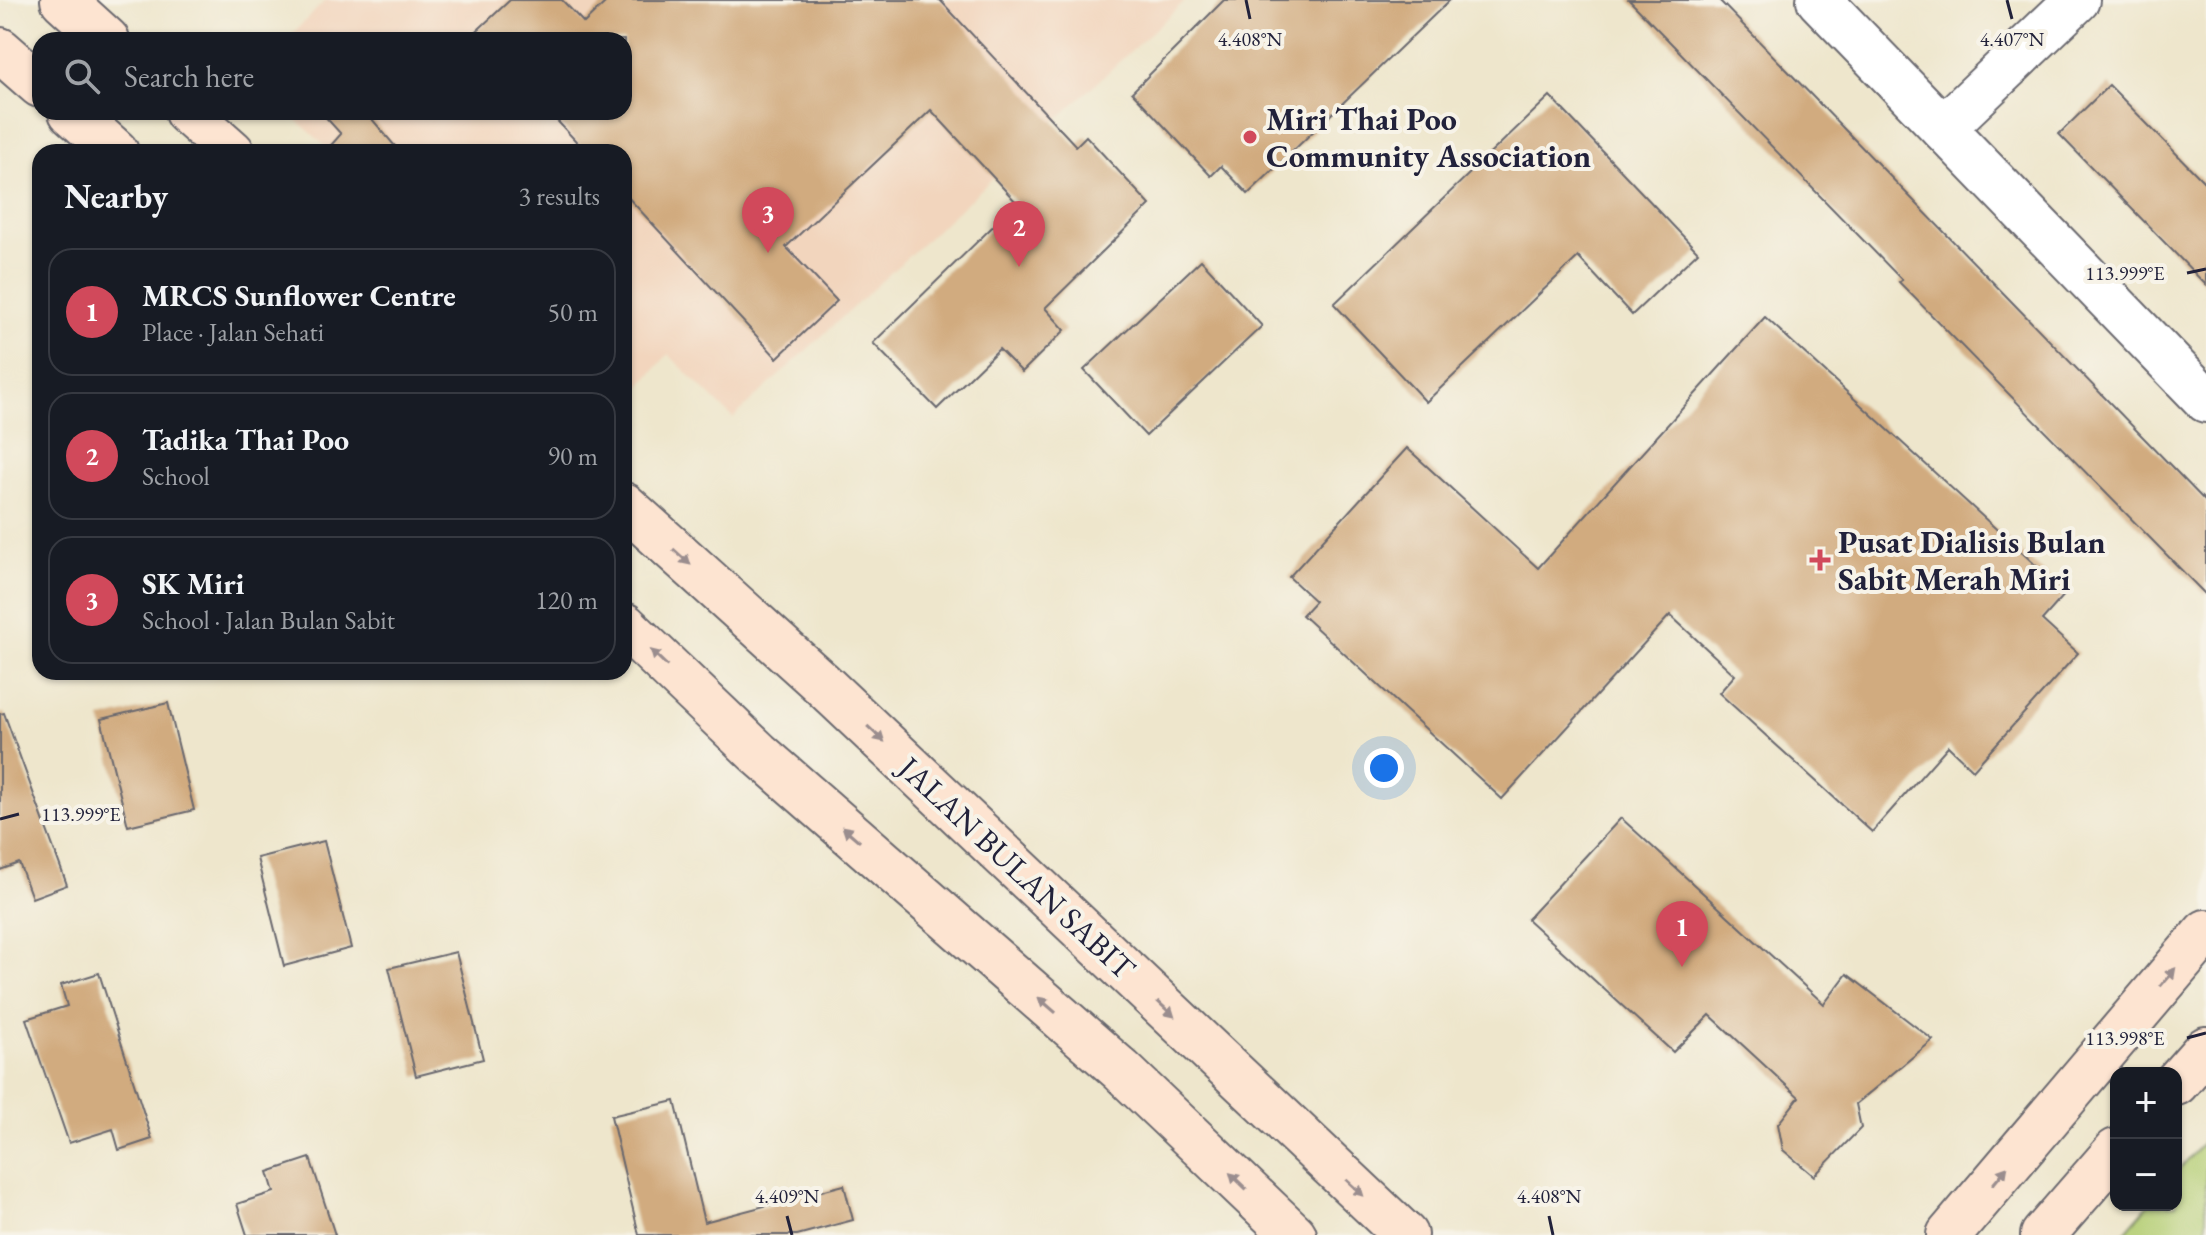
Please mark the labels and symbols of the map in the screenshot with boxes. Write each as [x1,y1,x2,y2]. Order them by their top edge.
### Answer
text: 4.408°N [1218,26,1282,52]
text: 4.407°N [1980,26,2044,52]
place label: Miri Thai Poo Community Association [1266,98,1591,177]
marker: Miri Thai Poo Community Association [1241,128,1259,146]
pin: 3 [742,187,794,253]
pin: 2 [993,201,1045,267]
text: 113.999°E [2085,260,2165,286]
place label: Pusat Dialisis Bulan Sabit Merah Miri [1838,521,2106,600]
one-way arrow [672,548,691,566]
marker: Pusat Dialisis Bulan Sabit Merah Miri [1809,549,1831,571]
one-way arrow [650,650,669,668]
one-way arrow [866,725,885,743]
street label: JALAN BULAN SABIT [888,745,1145,989]
your location [1364,748,1404,788]
text: 113.999°E [41,801,121,827]
one-way arrow [841,826,861,843]
pin: 1 [1656,901,1708,967]
one-way arrow [2159,968,2176,988]
one-way arrow [1037,997,1057,1014]
one-way arrow [1157,1000,1176,1018]
text: 113.998°E [2085,1025,2165,1051]
one-way arrow [1991,1166,2008,1186]
one-way arrow [1229,1172,1248,1191]
one-way arrow [1345,1179,1364,1197]
text: 4.409°N [755,1183,819,1209]
text: 4.408°N [1517,1183,1581,1209]

